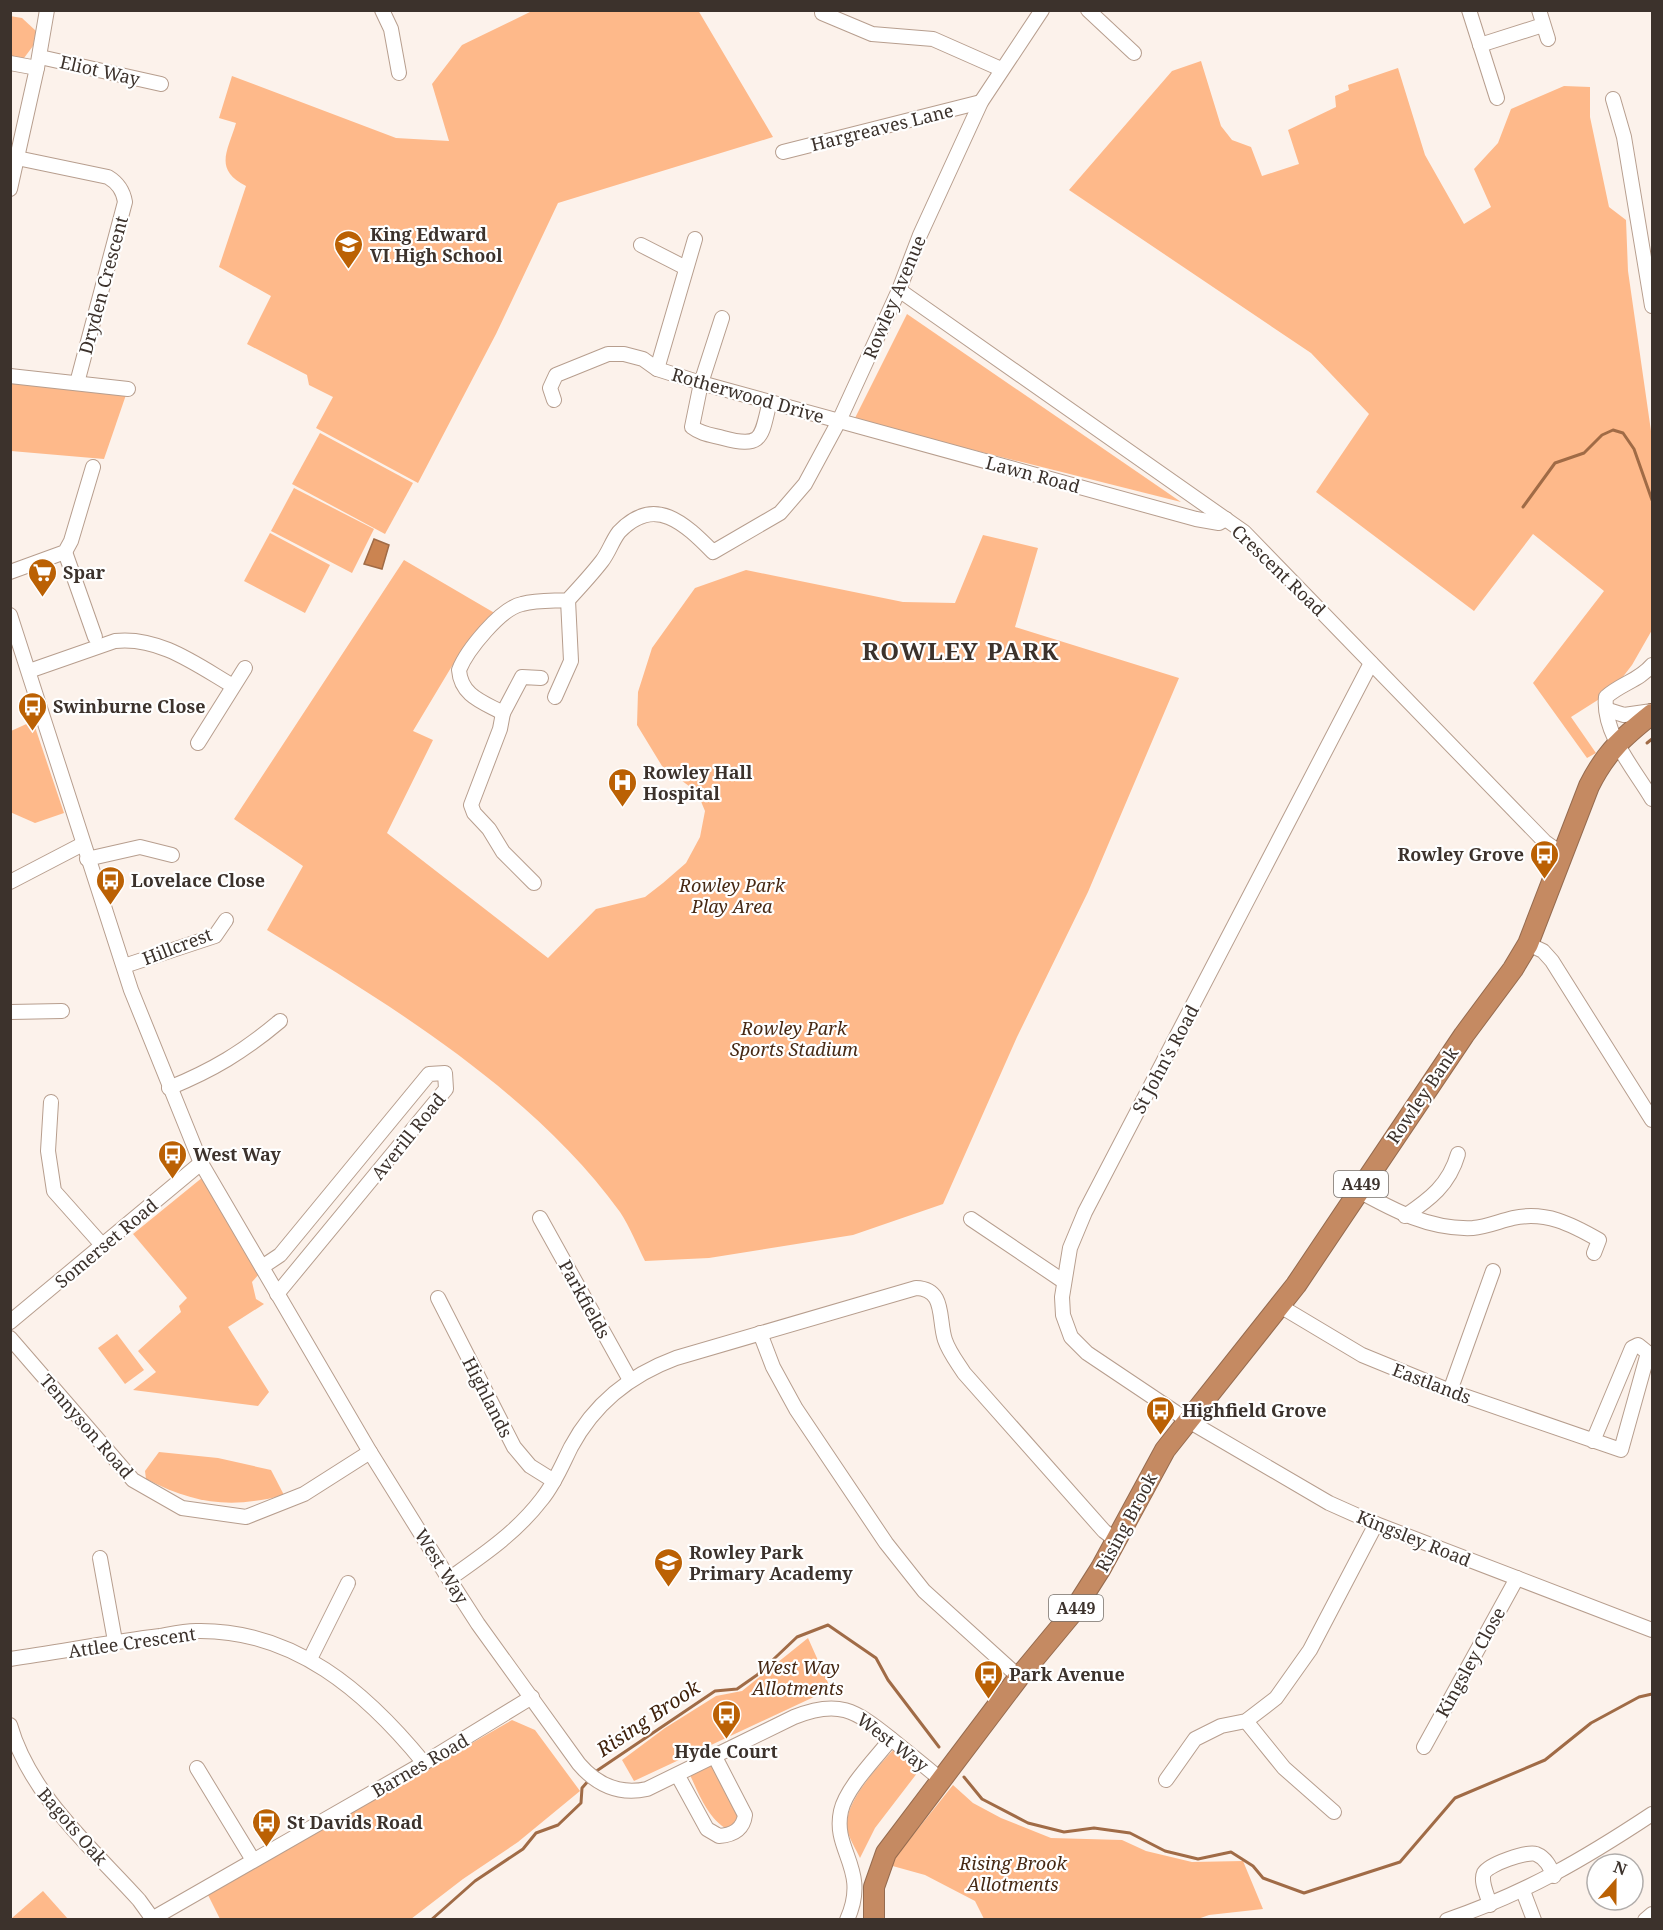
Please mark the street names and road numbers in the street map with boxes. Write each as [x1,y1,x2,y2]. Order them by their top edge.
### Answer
street label: Eliot Way [58,49,143,91]
street label: Hargreaves Lane [808,98,956,156]
street label: Dryden Crescent [73,213,133,357]
street label: Rowley Avenue [857,232,931,362]
street label: Rotherwood Drive [669,362,827,428]
street label: Lawn Road [983,450,1083,498]
street label: Crescent Road [1227,519,1331,621]
street label: Hillcrest [139,922,215,970]
street label: St John's Road [1126,1000,1204,1118]
street label: Rowley Bank [1381,1042,1463,1148]
street label: Averill Road [366,1088,450,1184]
road number: A449 [1334,1171,1388,1197]
street label: Somerset Road [49,1193,163,1293]
street label: Parkfields [554,1255,616,1343]
street label: Highlands [457,1353,519,1441]
street label: Eastlands [1389,1357,1475,1409]
street label: Tennyson Road [35,1369,139,1483]
street label: Rising Brook [1090,1468,1162,1576]
street label: Kingsley Road [1353,1504,1475,1572]
street label: West Way [410,1524,475,1609]
road number: A449 [1049,1595,1103,1621]
street label: Kingsley Close [1430,1603,1510,1721]
street label: Attlee Crescent [67,1621,197,1663]
street label: West Way [852,1707,934,1777]
street label: Barnes Road [367,1728,473,1802]
street label: Bagots Oak [33,1782,114,1870]

